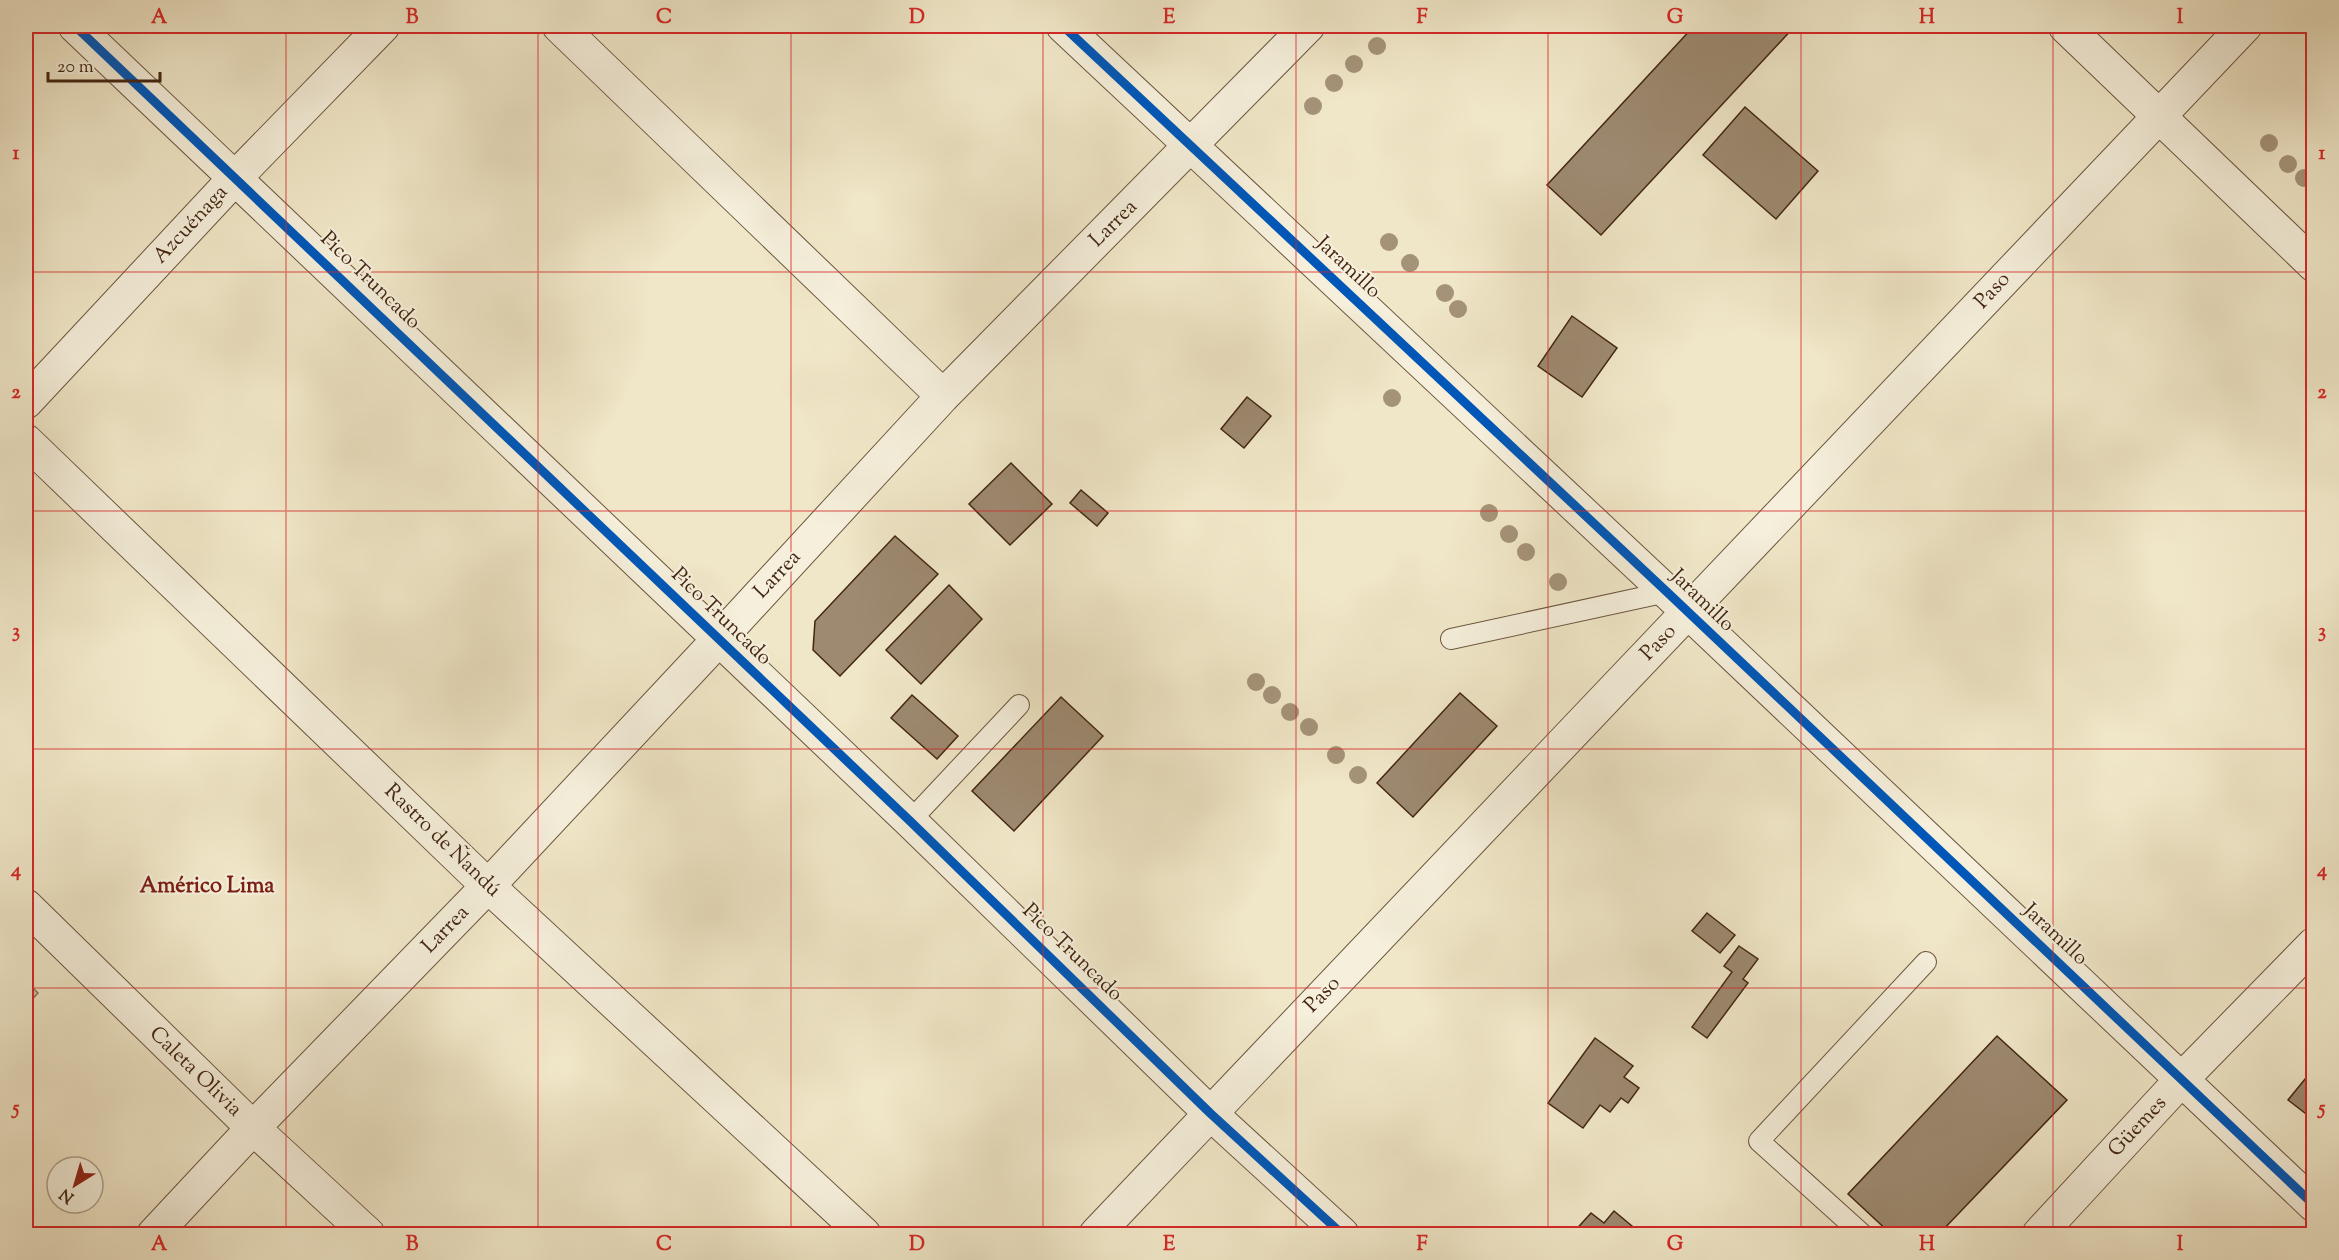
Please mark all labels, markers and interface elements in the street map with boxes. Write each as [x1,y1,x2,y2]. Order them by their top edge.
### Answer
text: A [151,4,168,33]
text: B [406,4,419,33]
text: C [656,4,672,33]
text: D [909,4,925,33]
text: E [1163,4,1176,33]
text: F [1416,4,1428,33]
text: G [1667,4,1684,33]
text: H [1919,4,1935,33]
text: I [2177,4,2184,33]
scale bar [48,45,160,83]
text: 20 m [57,55,94,81]
text: 1 [13,140,20,169]
text: 1 [2319,140,2326,169]
street label: Azcuénaga [147,179,236,271]
street label: Larrea [1083,193,1145,255]
street label: Pico Truncado [313,225,427,337]
street label: Jaramillo [1308,229,1387,306]
street label: Paso [1968,266,2018,316]
text: 2 [11,379,21,408]
text: 2 [2317,379,2327,408]
street label: Larrea [747,544,809,606]
street label: Pico Truncado [664,561,778,673]
street label: Jaramillo [1662,562,1741,639]
text: 3 [12,618,20,647]
street label: Paso [1634,618,1684,668]
text: 3 [2318,618,2326,647]
street label: Rastro de Ñandú [377,777,507,905]
text: 4 [10,857,21,886]
text: 4 [2316,857,2327,886]
district label: Américo Lima [140,871,275,903]
street label: Jaramillo [2015,896,2094,973]
street label: Pico Truncado [1015,897,1129,1009]
street label: Larrea [415,899,477,961]
street label: Paso [1298,970,1348,1020]
street label: Caleta Olivia [142,1020,249,1124]
street label: Güemes [2102,1090,2174,1164]
text: 5 [11,1095,20,1124]
text: 5 [2317,1095,2326,1124]
north arrow [45,1155,105,1215]
text: N [55,1182,80,1208]
text: A [151,1231,168,1260]
text: B [406,1231,419,1260]
text: C [656,1231,672,1260]
text: D [909,1231,925,1260]
text: E [1163,1231,1176,1260]
text: F [1416,1231,1428,1260]
text: G [1667,1231,1684,1260]
text: H [1919,1231,1935,1260]
text: I [2177,1231,2184,1260]

